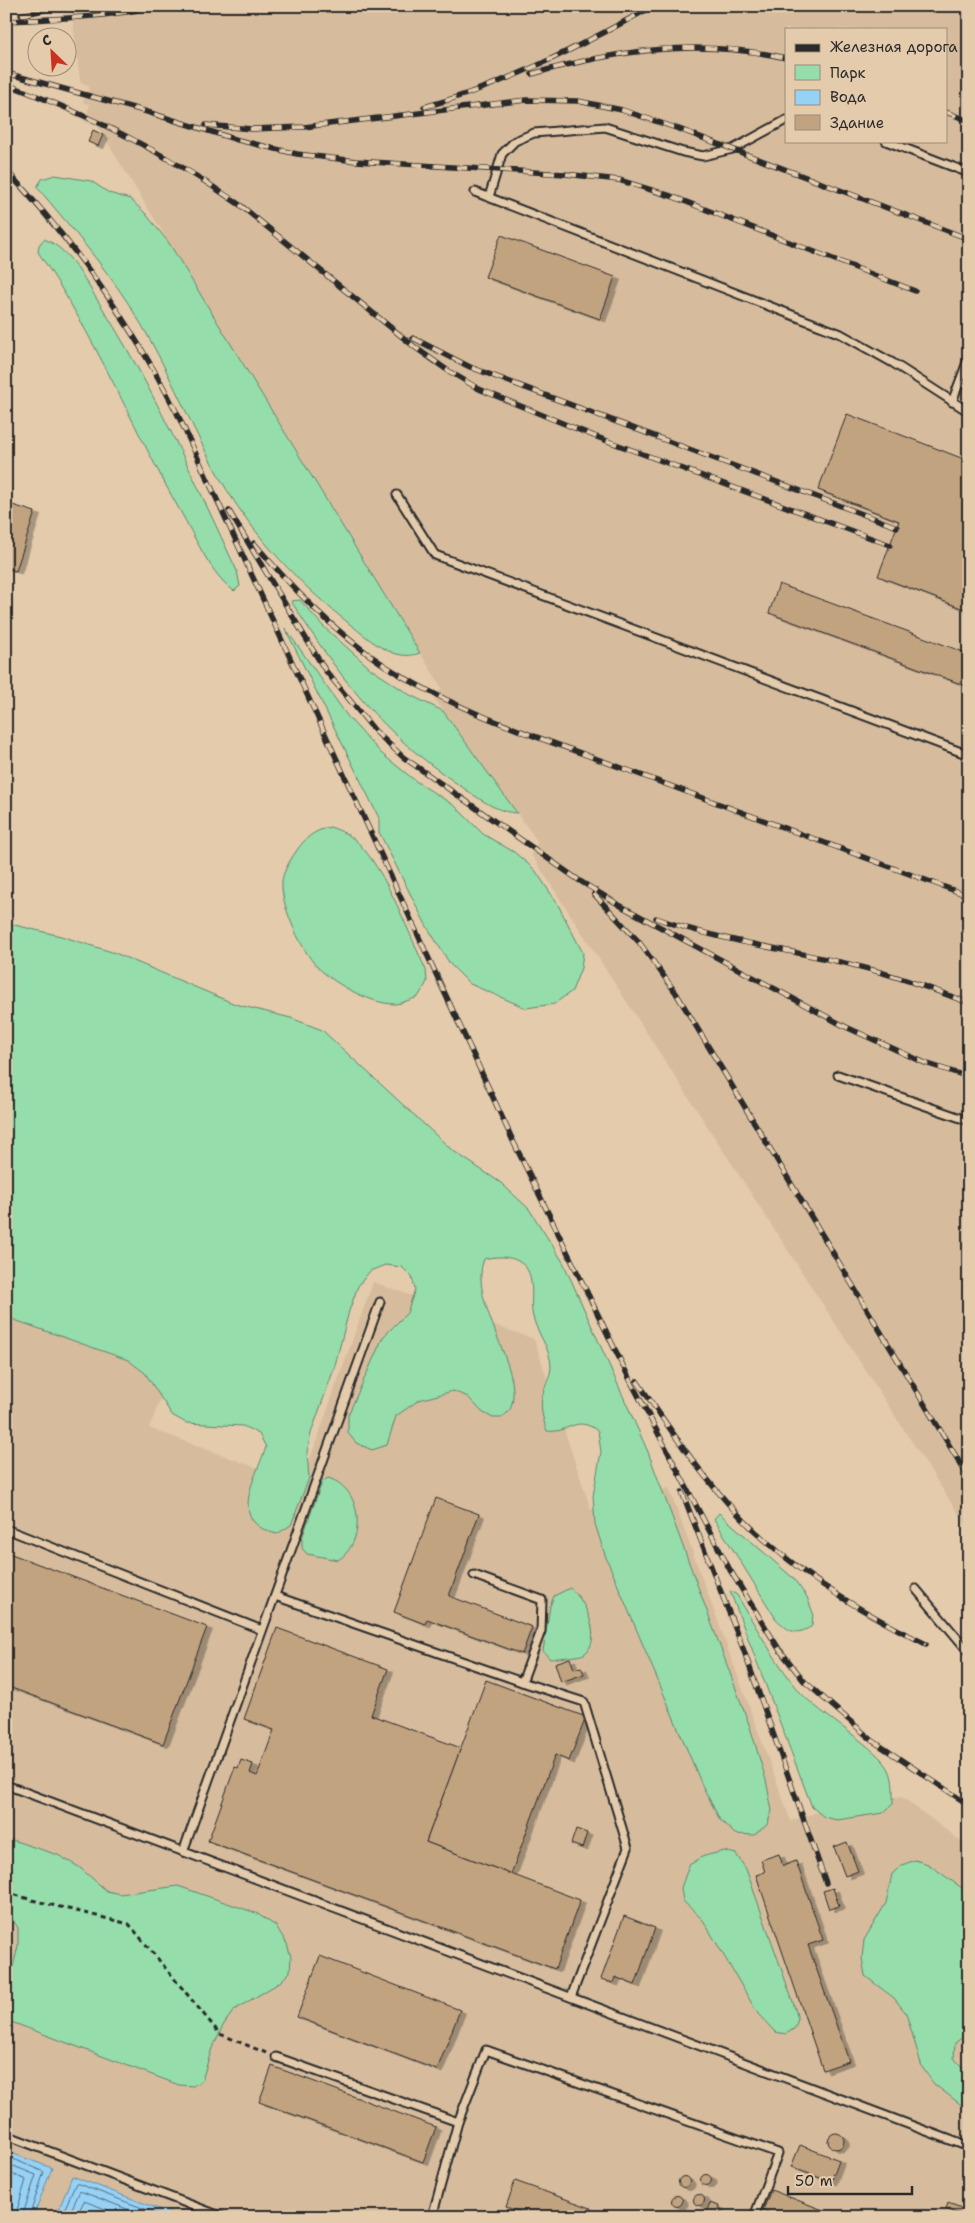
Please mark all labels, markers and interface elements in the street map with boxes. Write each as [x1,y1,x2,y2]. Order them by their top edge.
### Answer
north arrow [28,28,78,78]
legend [785,28,948,142]
text: С [39,30,54,50]
text: Железная дорога [830,37,958,57]
text: Парк [830,63,866,83]
text: Вода [830,87,867,107]
text: Здание [830,113,884,133]
scale bar [788,2163,911,2195]
text: 50 m [795,2171,833,2191]

